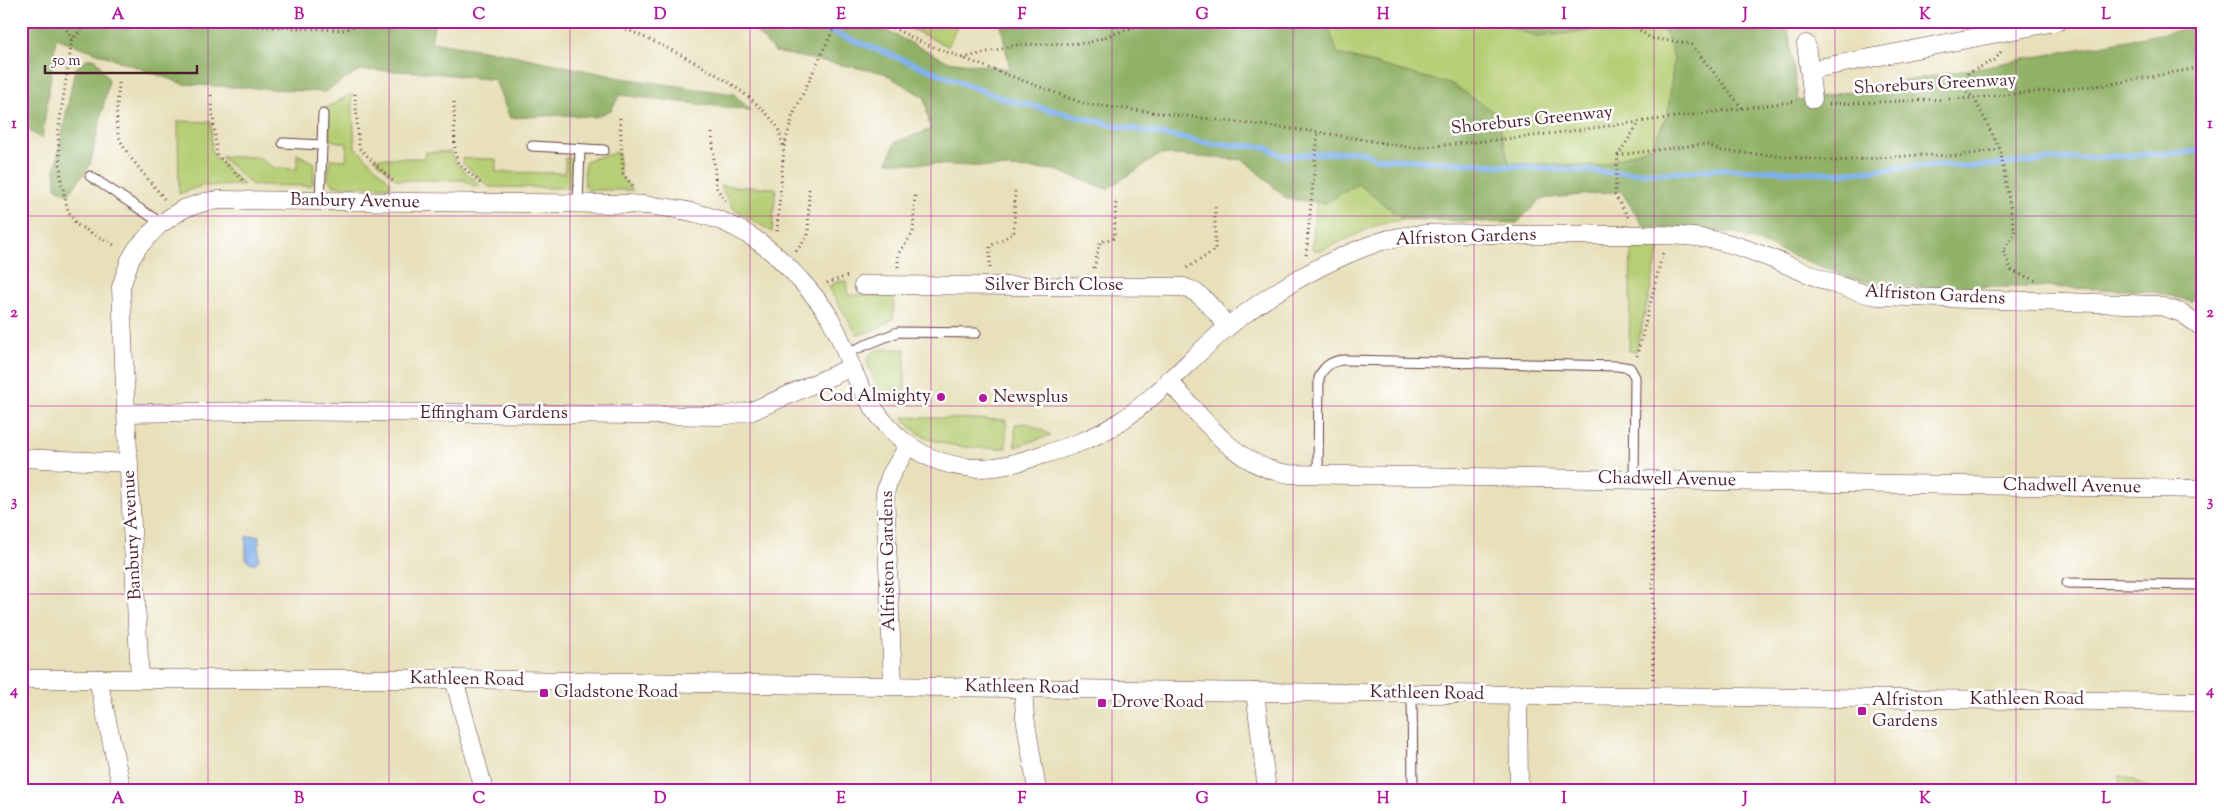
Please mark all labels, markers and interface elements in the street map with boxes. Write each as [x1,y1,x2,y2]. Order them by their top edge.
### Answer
text: A [112,4,125,27]
text: B [294,4,304,27]
text: C [473,4,486,27]
text: D [654,4,667,27]
text: E [836,4,846,27]
text: F [1018,4,1027,27]
text: G [1195,4,1209,27]
text: H [1377,4,1390,27]
text: I [1561,4,1567,27]
text: J [1741,4,1748,27]
text: K [1919,4,1931,27]
text: L [2101,4,2111,27]
scale bar [45,42,198,74]
text: 50 m [51,51,81,72]
street label: Shoreburs Greenway [1853,68,2017,102]
street label: Shoreburs Greenway [1450,100,1614,142]
text: 1 [11,113,17,136]
text: 1 [2207,113,2213,136]
street label: Banbury Avenue [290,188,420,216]
street label: Alfriston Gardens [1395,223,1537,253]
street label: Silver Birch Close [985,273,1123,299]
street label: Alfriston Gardens [1864,279,2006,313]
text: 2 [10,302,18,325]
text: 2 [2206,302,2214,325]
place label: Cod Almighty [819,384,931,410]
place label: Newsplus [993,385,1068,411]
marker: Cod Almighty [935,391,947,403]
marker: Newsplus [977,392,989,404]
street label: Effingham Gardens [420,401,568,427]
street label: Chadwell Avenue [1598,466,1736,494]
street label: Banbury Avenue [117,469,149,601]
street label: Chadwell Avenue [2003,473,2141,501]
street label: Alfriston Gardens [875,490,903,632]
text: 3 [11,491,18,514]
text: 3 [2207,491,2214,514]
street label: Kathleen Road [410,666,524,694]
street label: Kathleen Road [965,674,1079,702]
text: 4 [9,680,18,703]
place label: Gladstone Road [554,680,678,706]
street label: Kathleen Road [1370,680,1484,708]
text: 4 [2205,680,2214,703]
marker: Gladstone Road [538,687,550,699]
street label: Kathleen Road [1970,687,2084,713]
place label: Alfriston Gardens [1872,688,1944,735]
place label: Drove Road [1112,690,1204,716]
marker: Drove Road [1096,697,1108,709]
marker: Alfriston Gardens [1856,705,1868,717]
text: A [112,788,125,811]
text: B [294,788,304,811]
text: C [473,788,486,811]
text: D [654,788,667,811]
text: E [836,788,846,811]
text: F [1018,788,1027,811]
text: G [1195,788,1209,811]
text: H [1377,788,1390,811]
text: I [1561,788,1567,811]
text: J [1741,788,1748,811]
text: K [1919,788,1931,811]
text: L [2101,788,2111,811]

